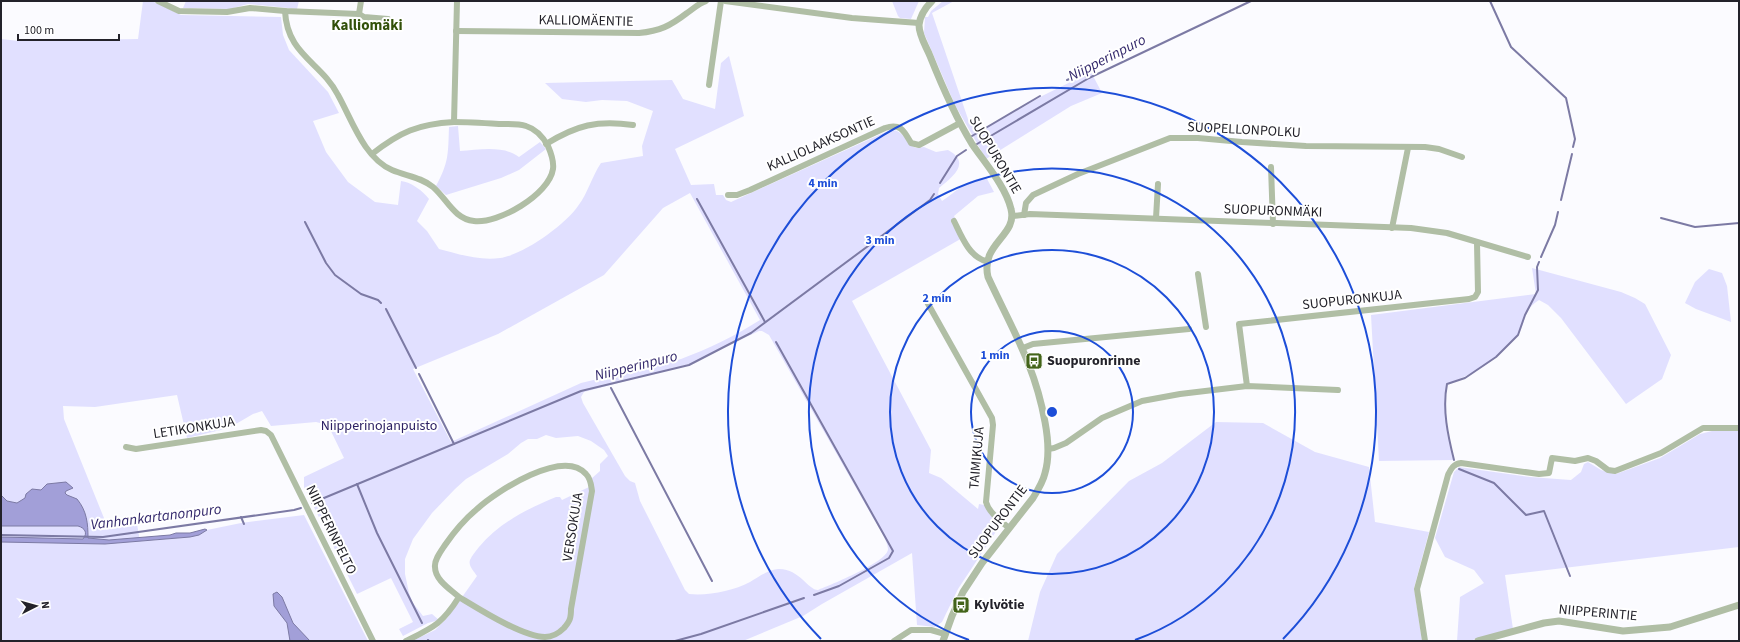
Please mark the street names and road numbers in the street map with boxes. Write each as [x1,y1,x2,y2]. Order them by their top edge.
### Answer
street label: KALLIOMÄENTIE [538,10,634,32]
street label: KALLIOLAAKSONTIE [764,111,878,177]
street label: SUOPURONTIE [964,112,1026,198]
street label: SUOPELLONPOLKU [1187,117,1301,143]
street label: SUOPURONMÄKI [1223,199,1323,223]
street label: SUOPURONKUJA [1301,285,1403,315]
street label: LETIKONKUJA [152,412,237,444]
street label: TAIMIKUJA [964,426,990,490]
street label: SUOPURONTIE [964,481,1032,563]
street label: NIIPPERINPELTO [301,482,361,578]
street label: VERSOKUJA [558,491,588,563]
street label: NIIPPERINTIE [1558,600,1638,626]

